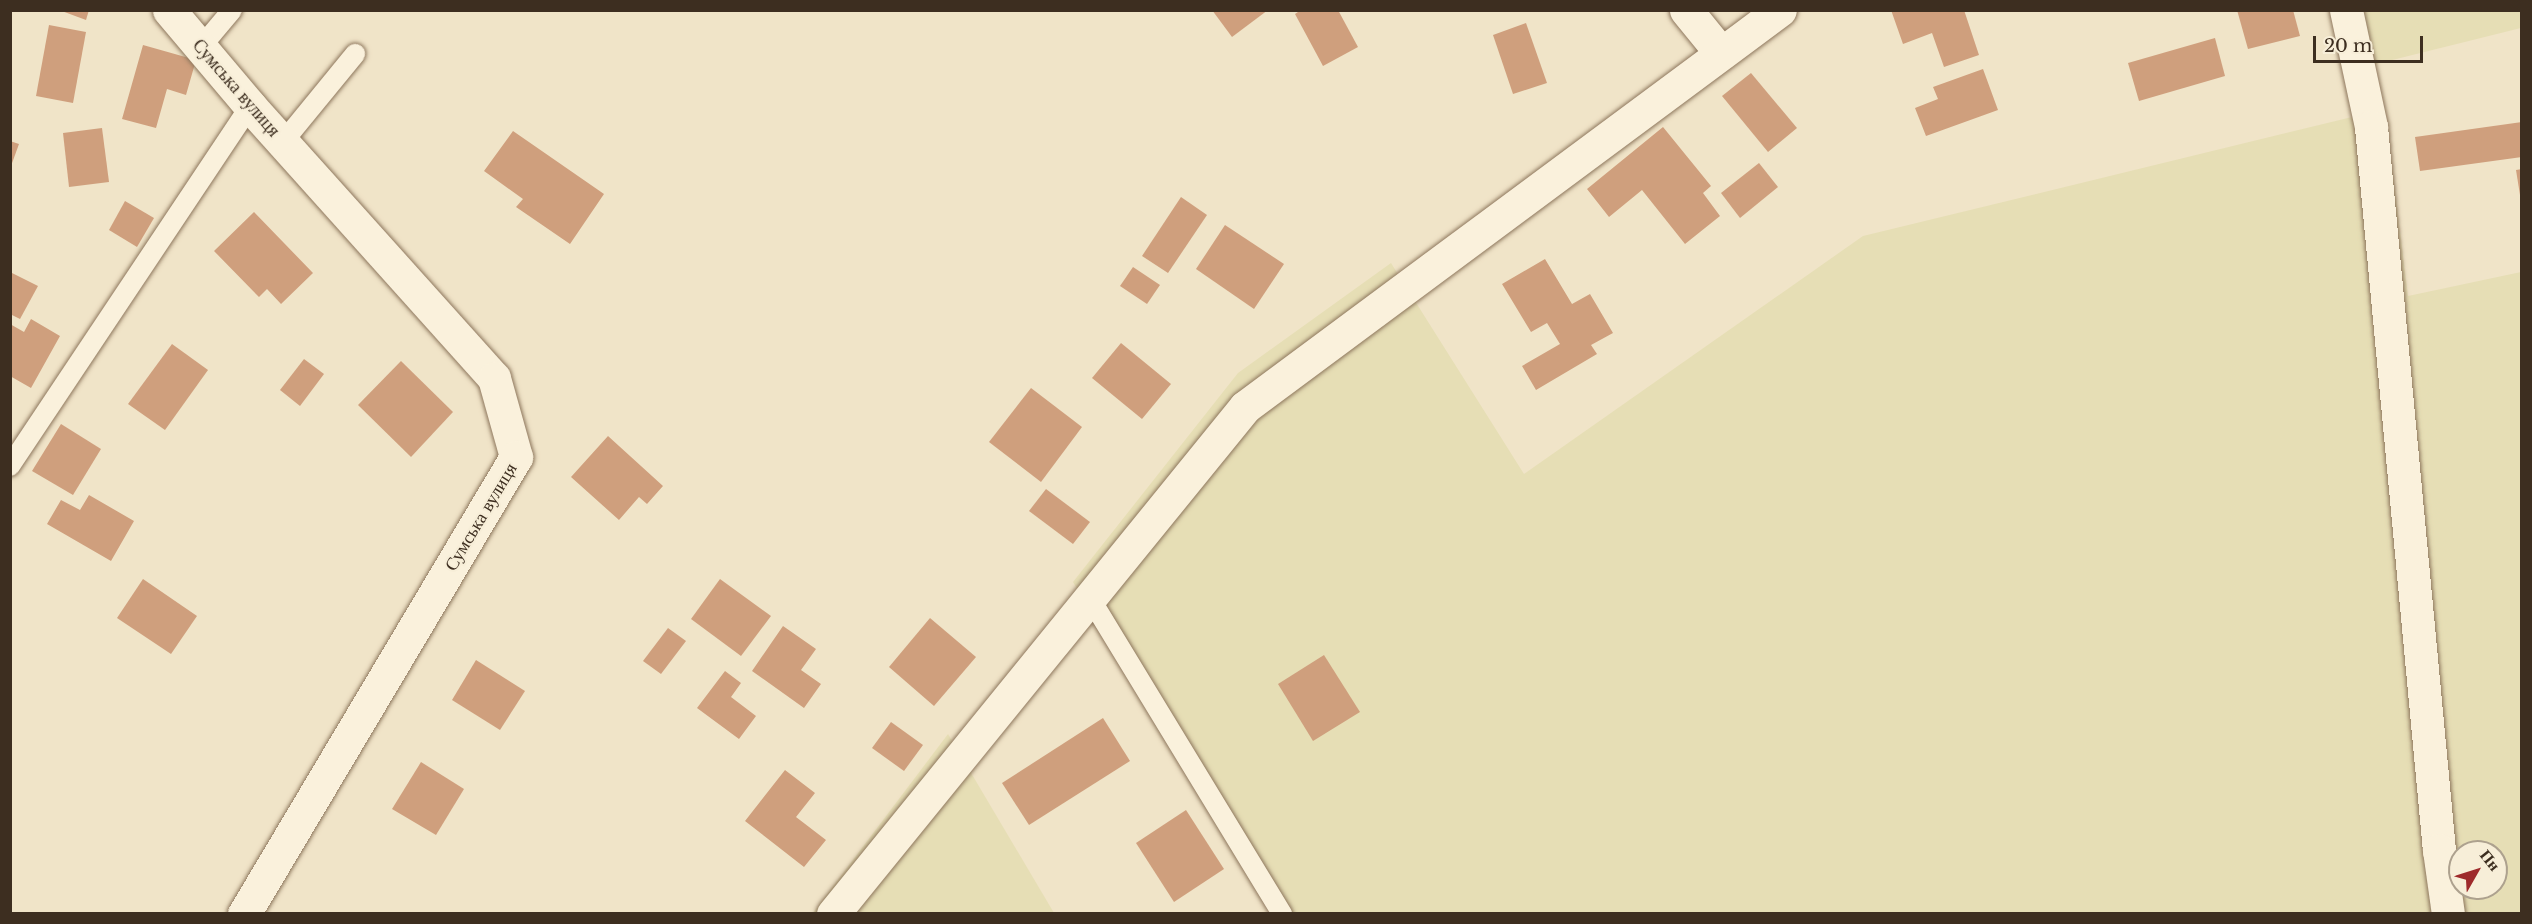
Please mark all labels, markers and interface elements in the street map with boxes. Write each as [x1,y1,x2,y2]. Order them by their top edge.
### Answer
scale bar [2316,24,2426,62]
street label: Сумська вулиця [188,35,284,141]
text: 20 m [2324,35,2372,57]
street label: Сумська вулиця [440,459,522,575]
north arrow [2448,840,2508,900]
text: Пн [2476,845,2505,875]

